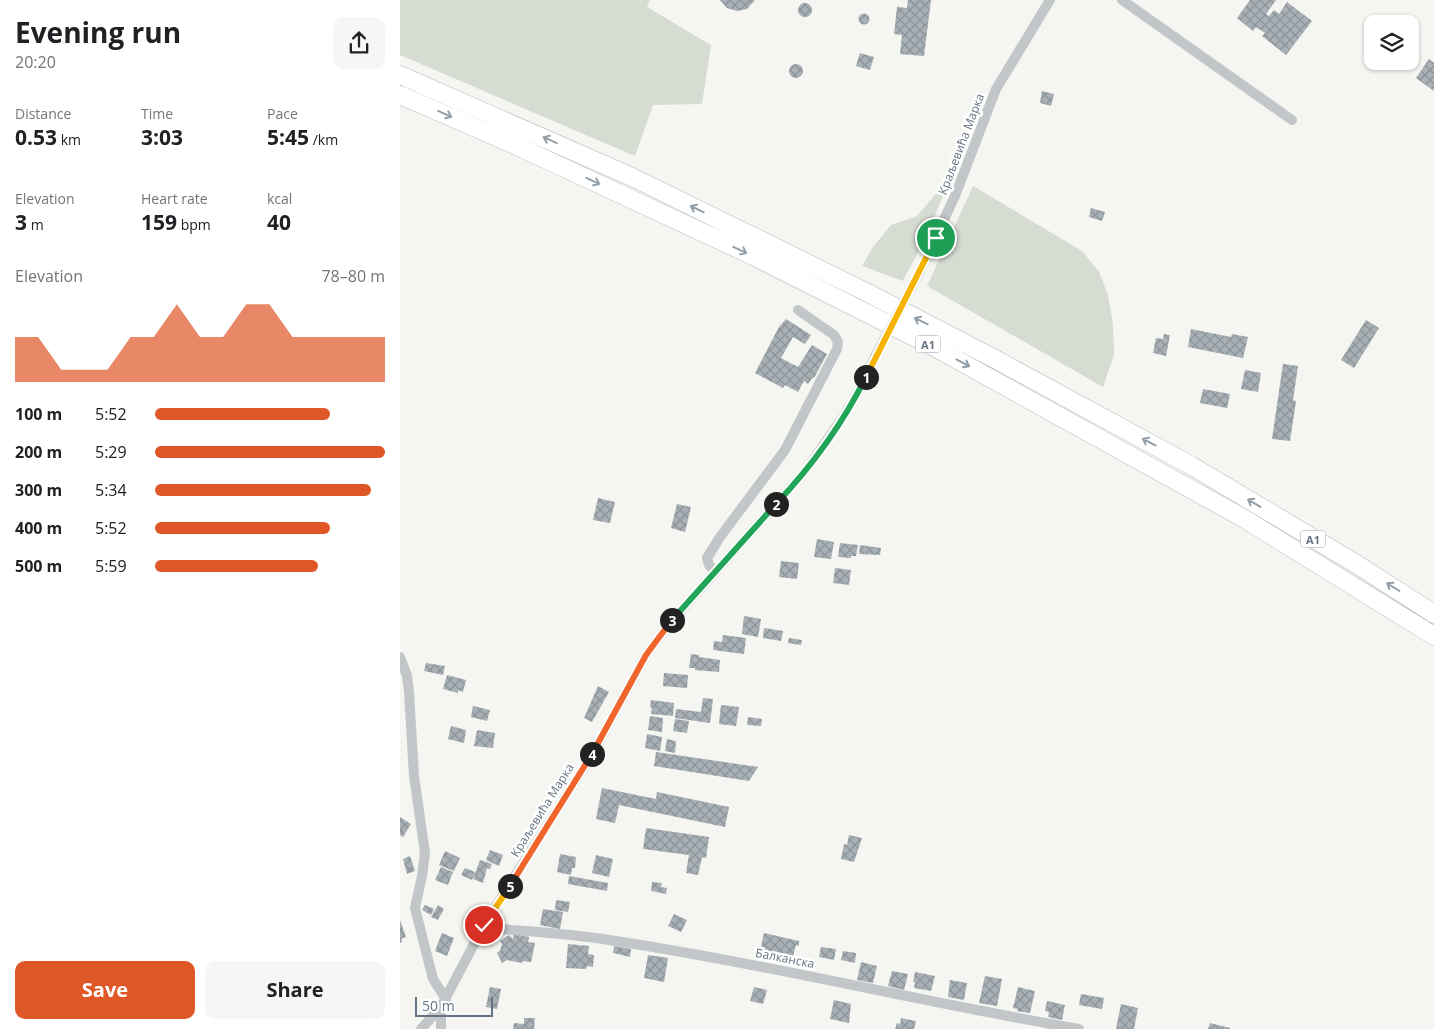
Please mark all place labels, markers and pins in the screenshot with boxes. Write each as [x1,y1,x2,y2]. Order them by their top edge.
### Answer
pin [915,217,957,259]
pin: 1 [854,364,878,390]
pin: 2 [764,492,788,516]
pin: 3 [660,608,684,632]
pin: 4 [580,742,604,766]
pin: 5 [498,874,522,898]
pin [463,904,505,946]

